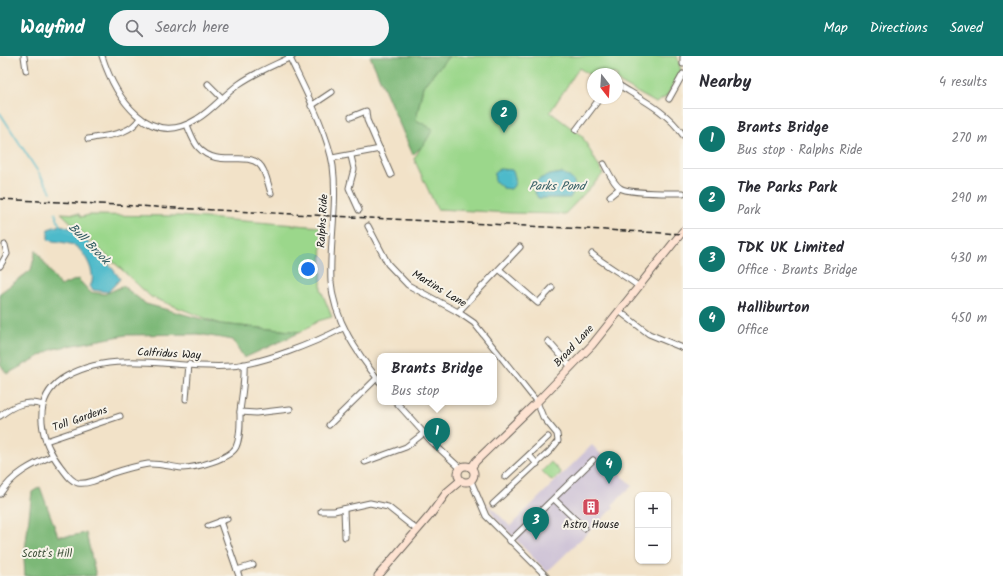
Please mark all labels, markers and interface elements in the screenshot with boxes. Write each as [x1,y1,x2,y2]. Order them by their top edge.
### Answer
search box [109,10,389,46]
text: Wayfind [20,13,85,43]
text: Search here [155,16,229,40]
icon: search [123,17,145,39]
text: Map [823,17,848,39]
text: Directions [870,17,928,39]
text: Saved [950,17,983,39]
north arrow [587,68,623,104]
text: Nearby [699,69,751,96]
text: 4 results [939,72,987,93]
pin: 2 [491,100,517,133]
text: Brants Bridge [737,116,829,140]
text: 1 [710,128,714,149]
text: 270 m [951,128,987,149]
text: Bus stop · Ralphs Ride [737,140,862,161]
text: The Parks Park [737,176,837,200]
water label: Parks Pond [529,177,588,196]
text: 2 [708,188,716,209]
text: 290 m [951,188,987,209]
street label: Ralphs Ride [313,194,333,248]
text: Park [737,200,761,221]
water label: Bull Brook [64,219,116,271]
text: TDK UK Limited [737,236,844,260]
text: 3 [708,248,716,269]
text: 430 m [950,248,987,269]
your location [298,259,318,279]
text: Office · Brants Bridge [737,260,857,281]
street label: Martins Lane [408,266,470,313]
text: Halliburton [737,296,809,320]
text: 4 [708,308,716,329]
text: 450 m [951,308,987,329]
text: Office [737,320,768,341]
street label: Broad Lane [549,321,599,371]
street label: Calfridus Way [137,343,202,365]
popup [377,353,497,405]
text: Brants Bridge [391,357,483,381]
text: Bus stop [391,381,439,402]
street label: Toll Gardens [50,401,110,437]
pin: 1 [424,418,450,451]
pin: 4 [596,451,622,484]
map controls [635,492,671,564]
button: + [635,492,671,528]
building icon: Astro House [581,497,601,517]
pin: 3 [523,507,549,540]
place label: Astro House [563,516,619,534]
button: − [635,528,671,564]
park label: Scott's Hill [22,545,72,563]

